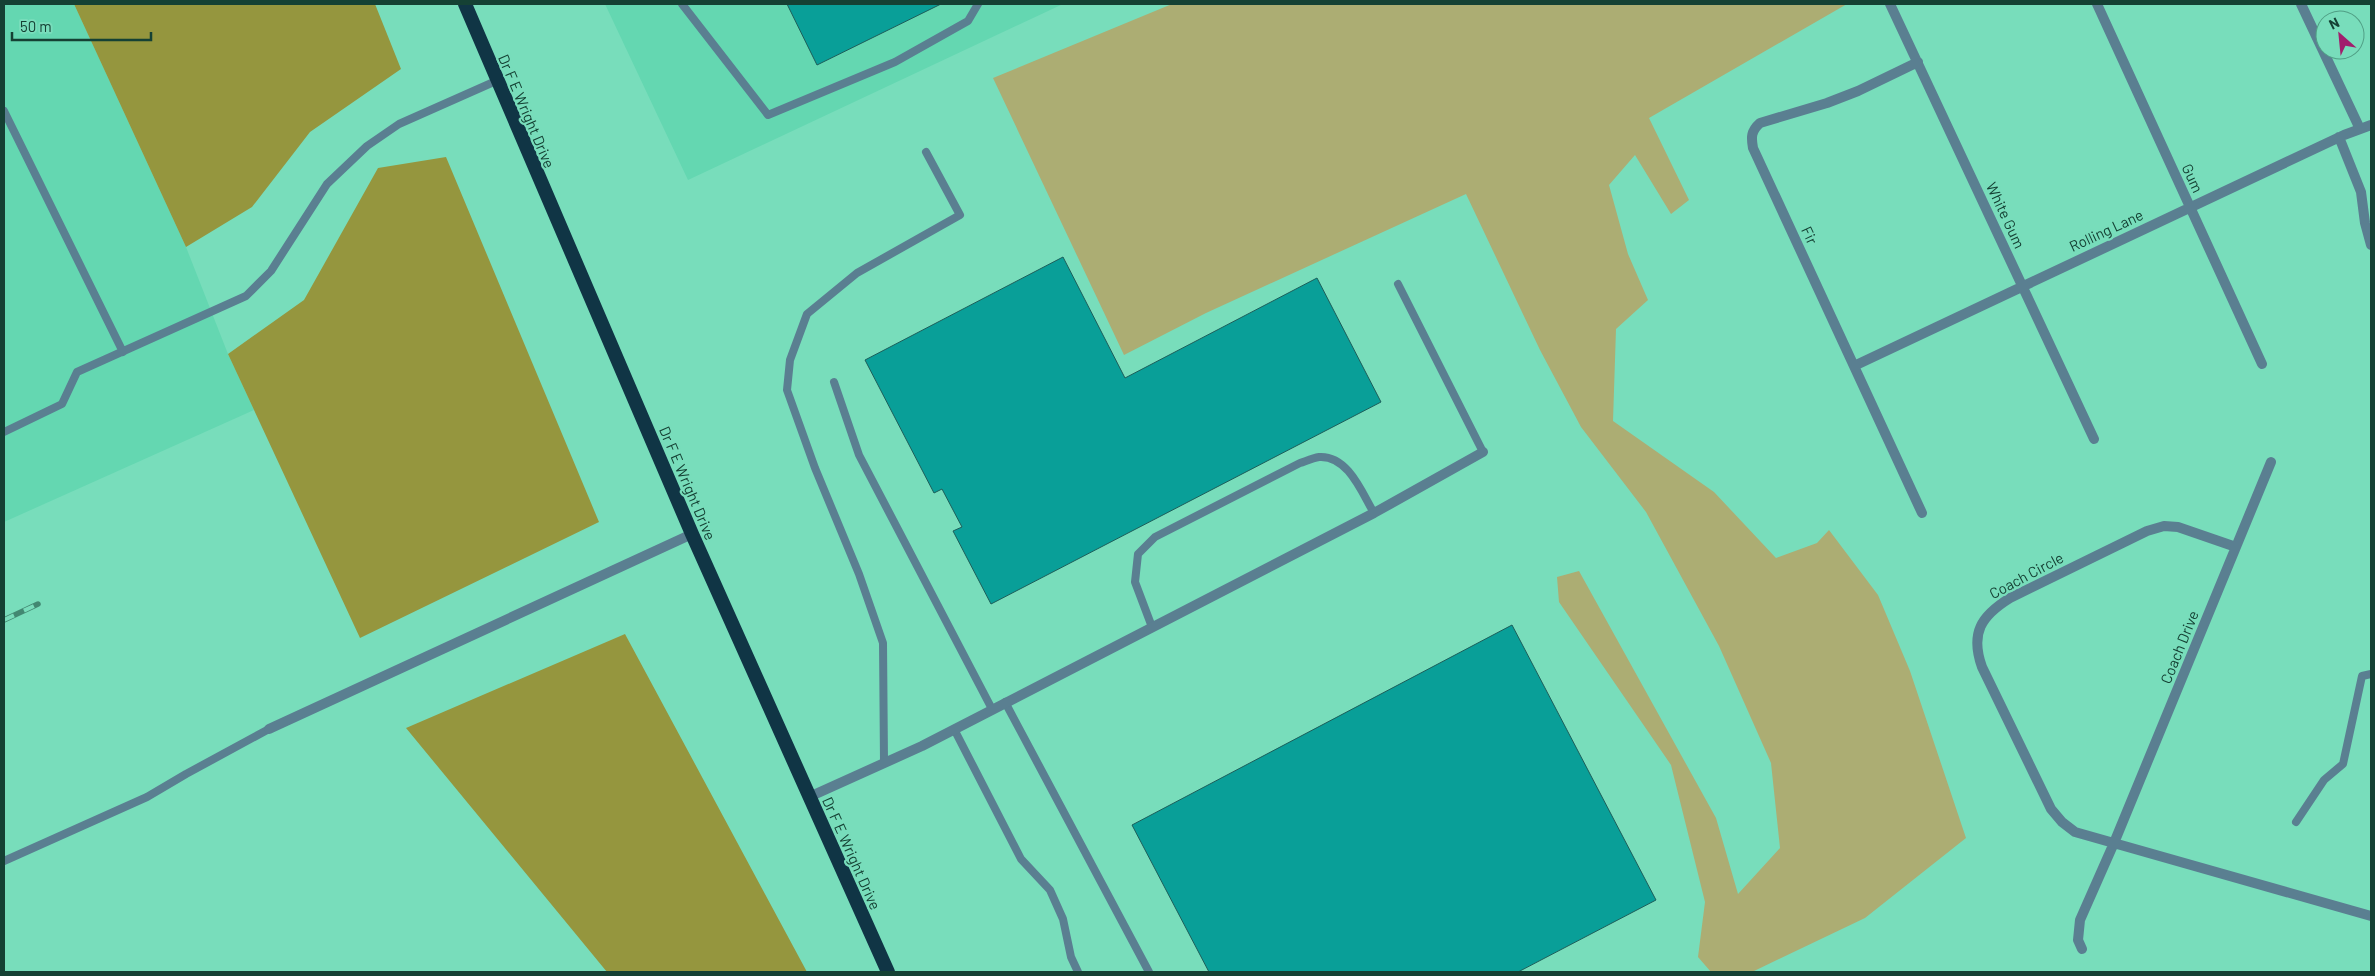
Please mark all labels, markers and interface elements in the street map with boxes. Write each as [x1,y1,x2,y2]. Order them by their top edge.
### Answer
scale bar [12,10,151,42]
north arrow [2315,10,2365,60]
text: N [2326,13,2342,33]
text: 50 m [20,17,52,35]
street label: Dr F E Wright Drive [495,51,559,171]
street label: Gum [2179,161,2207,195]
street label: White Gum [1983,179,2029,251]
street label: Rolling Lane [2066,205,2146,255]
street label: Fir [1798,223,1822,247]
street label: Dr F E Wright Drive [656,423,720,543]
street label: Coach Circle [1986,548,2066,602]
street label: Coach Drive [2156,608,2202,686]
street label: Dr F E Wright Drive [819,794,885,912]

